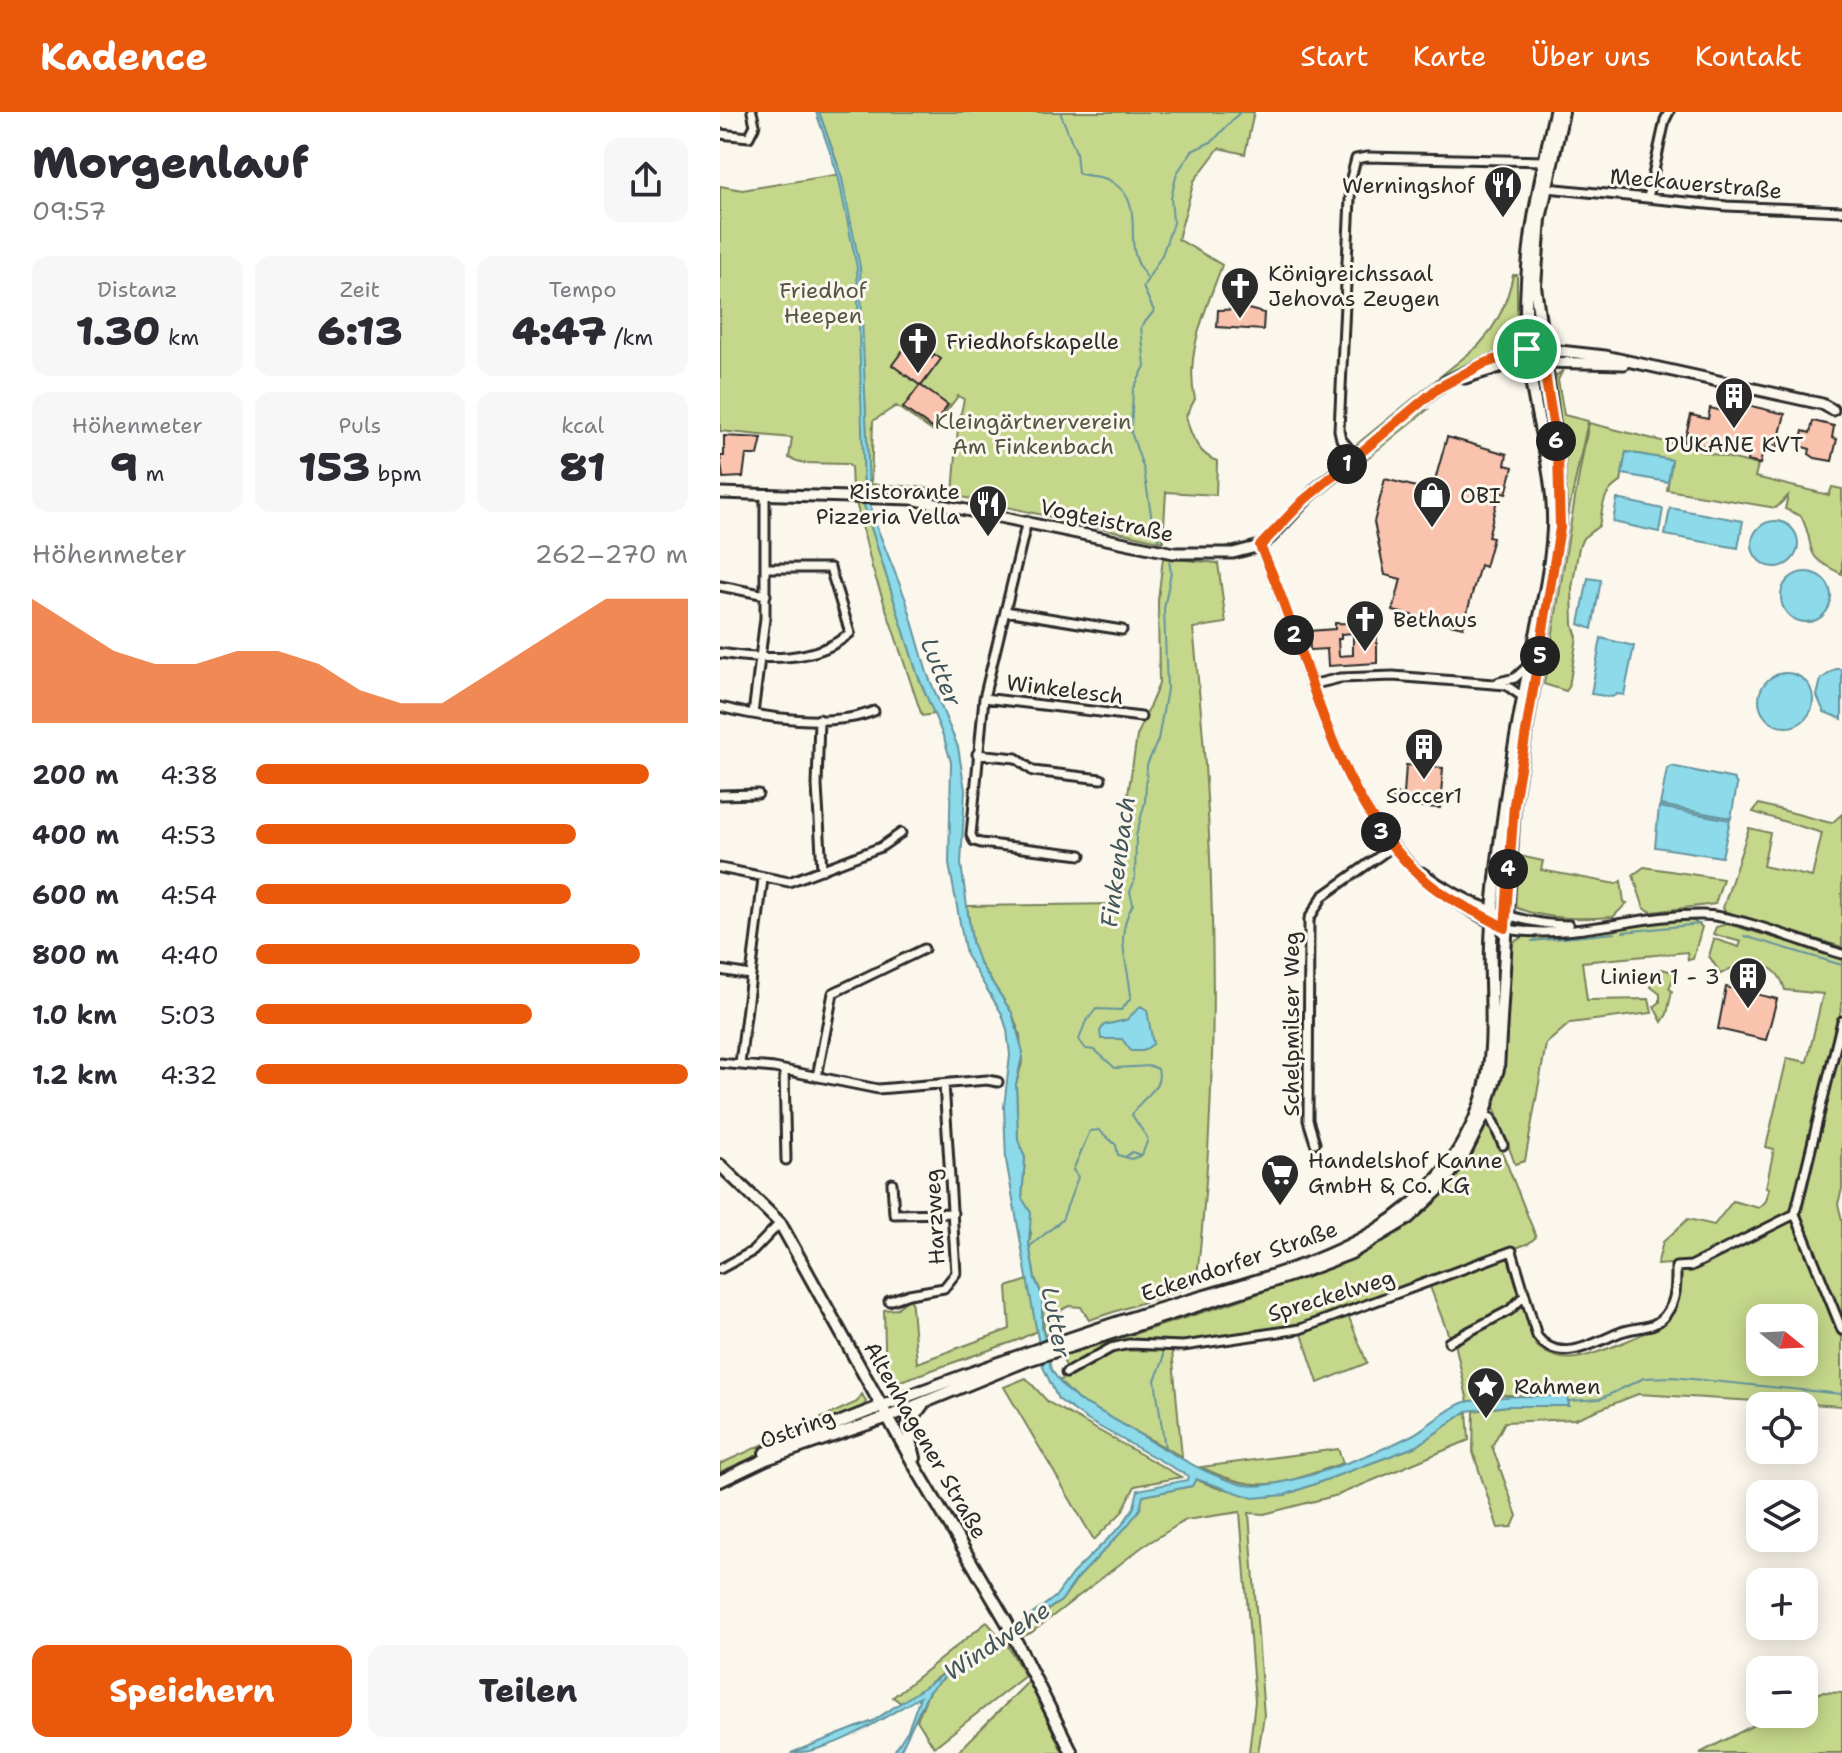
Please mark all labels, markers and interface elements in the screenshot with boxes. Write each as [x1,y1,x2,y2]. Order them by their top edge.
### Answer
text: Kadence [40,31,208,82]
text: Start [1300,37,1369,75]
text: Karte [1413,37,1487,75]
text: Über uns [1531,37,1651,75]
text: Kontakt [1695,37,1802,75]
text: Morgenlauf [32,133,309,192]
button: share [604,138,688,222]
street label: Meckauerstraße [1609,162,1783,205]
restaurant icon: Werningshof [1482,164,1524,219]
place label: Werningshof [1342,171,1476,200]
text: 09:57 [32,193,107,228]
place label: Königreichssaal Jehovas Zeugen [1268,259,1440,313]
church icon: Königreichssaal Jehovas Zeugen [1219,265,1261,320]
text: Distanz [97,275,177,304]
text: Zeit [340,275,380,304]
text: Tempo [549,275,617,304]
park label: Friedhof Heepen [779,276,868,330]
text: 1.30 [76,304,160,358]
text: 6:13 [318,304,402,358]
text: 4:47 [512,304,607,358]
pin [1493,315,1561,383]
church icon: Friedhofskapelle [897,320,939,375]
text: km [160,323,199,352]
text: /km [607,323,653,352]
place label: Friedhofskapelle [946,327,1119,356]
icon: arrive [1505,327,1549,371]
building icon: DUKANE KVT [1713,375,1755,430]
park label: Kleingärtnerverein Am Finkenbach [934,407,1132,461]
text: Höhenmeter [72,411,203,440]
text: Puls [339,411,381,440]
text: kcal [561,411,604,440]
pin: 6 [1536,421,1576,461]
text: 6 [1548,426,1564,455]
place label: DUKANE KVT [1665,430,1804,459]
text: 9 [110,440,138,494]
text: 153 [298,440,370,494]
text: 81 [560,440,606,494]
pin: 1 [1327,444,1367,484]
text: 1 [1342,449,1352,478]
text: m [138,459,165,488]
text: bpm [370,459,422,488]
shop icon: OBI [1411,474,1453,529]
place label: Ristorante Pizzeria Vella [816,477,960,531]
place label: OBI [1460,481,1501,510]
restaurant icon: Ristorante Pizzeria Vella [967,483,1009,538]
street label: Vogteistraße [1037,492,1176,549]
text: Höhenmeter [32,536,187,571]
text: 262–270 m [535,536,688,571]
church icon: Bethaus [1344,598,1386,653]
place label: Bethaus [1393,605,1477,634]
pin: 2 [1274,615,1314,655]
text: 2 [1286,620,1302,649]
water label: Lutter [913,633,969,712]
pin: 5 [1520,636,1560,676]
text: 5 [1533,641,1547,670]
street label: Winkelesch [1005,668,1125,711]
building icon: Soccer1 [1403,726,1445,781]
text: 200 m [32,757,119,792]
text: 4:38 [160,757,219,792]
place label: Soccer1 [1386,781,1462,810]
water label: Finkenbach [1093,794,1143,930]
pin: 3 [1361,812,1401,852]
text: 400 m [32,817,119,852]
text: 4:53 [160,817,217,852]
text: 3 [1373,817,1389,846]
pin: 4 [1488,849,1528,889]
text: 4 [1500,854,1516,883]
text: 600 m [32,877,119,912]
text: 4:54 [160,877,217,912]
street label: Schelpmilser Weg [1277,931,1306,1117]
text: 800 m [32,937,119,972]
text: 4:40 [160,937,219,972]
building icon: Linien 1 - 3 [1727,955,1769,1010]
place label: Linien 1 - 3 [1600,962,1720,991]
text: 1.0 km [32,997,117,1032]
text: 5:03 [160,997,216,1032]
text: 1.2 km [32,1057,117,1092]
text: 4:32 [160,1057,218,1092]
place label: Handelshof Kanne GmbH & Co. KG [1308,1146,1503,1200]
supermarket icon: Handelshof Kanne GmbH & Co. KG [1259,1152,1301,1207]
street label: Harzweg [918,1168,951,1266]
street label: Eckendorfer Straße [1137,1214,1341,1309]
street label: Spreckelweg [1264,1262,1398,1328]
water label: Lutter [1033,1284,1079,1361]
north arrow [1746,1304,1818,1376]
map controls [1746,1304,1818,1728]
street label: Altenhagener Straße [857,1336,994,1544]
place icon: Rahmen [1465,1365,1507,1420]
place label: Rahmen [1514,1372,1600,1401]
button: locate [1746,1392,1818,1464]
street label: Ostring [756,1402,839,1455]
button: layers [1746,1480,1818,1552]
button: + [1746,1568,1818,1640]
water label: Windwehe [938,1594,1056,1688]
button: Speichern [32,1645,352,1737]
button: Teilen [368,1645,688,1737]
button: − [1746,1656,1818,1728]

